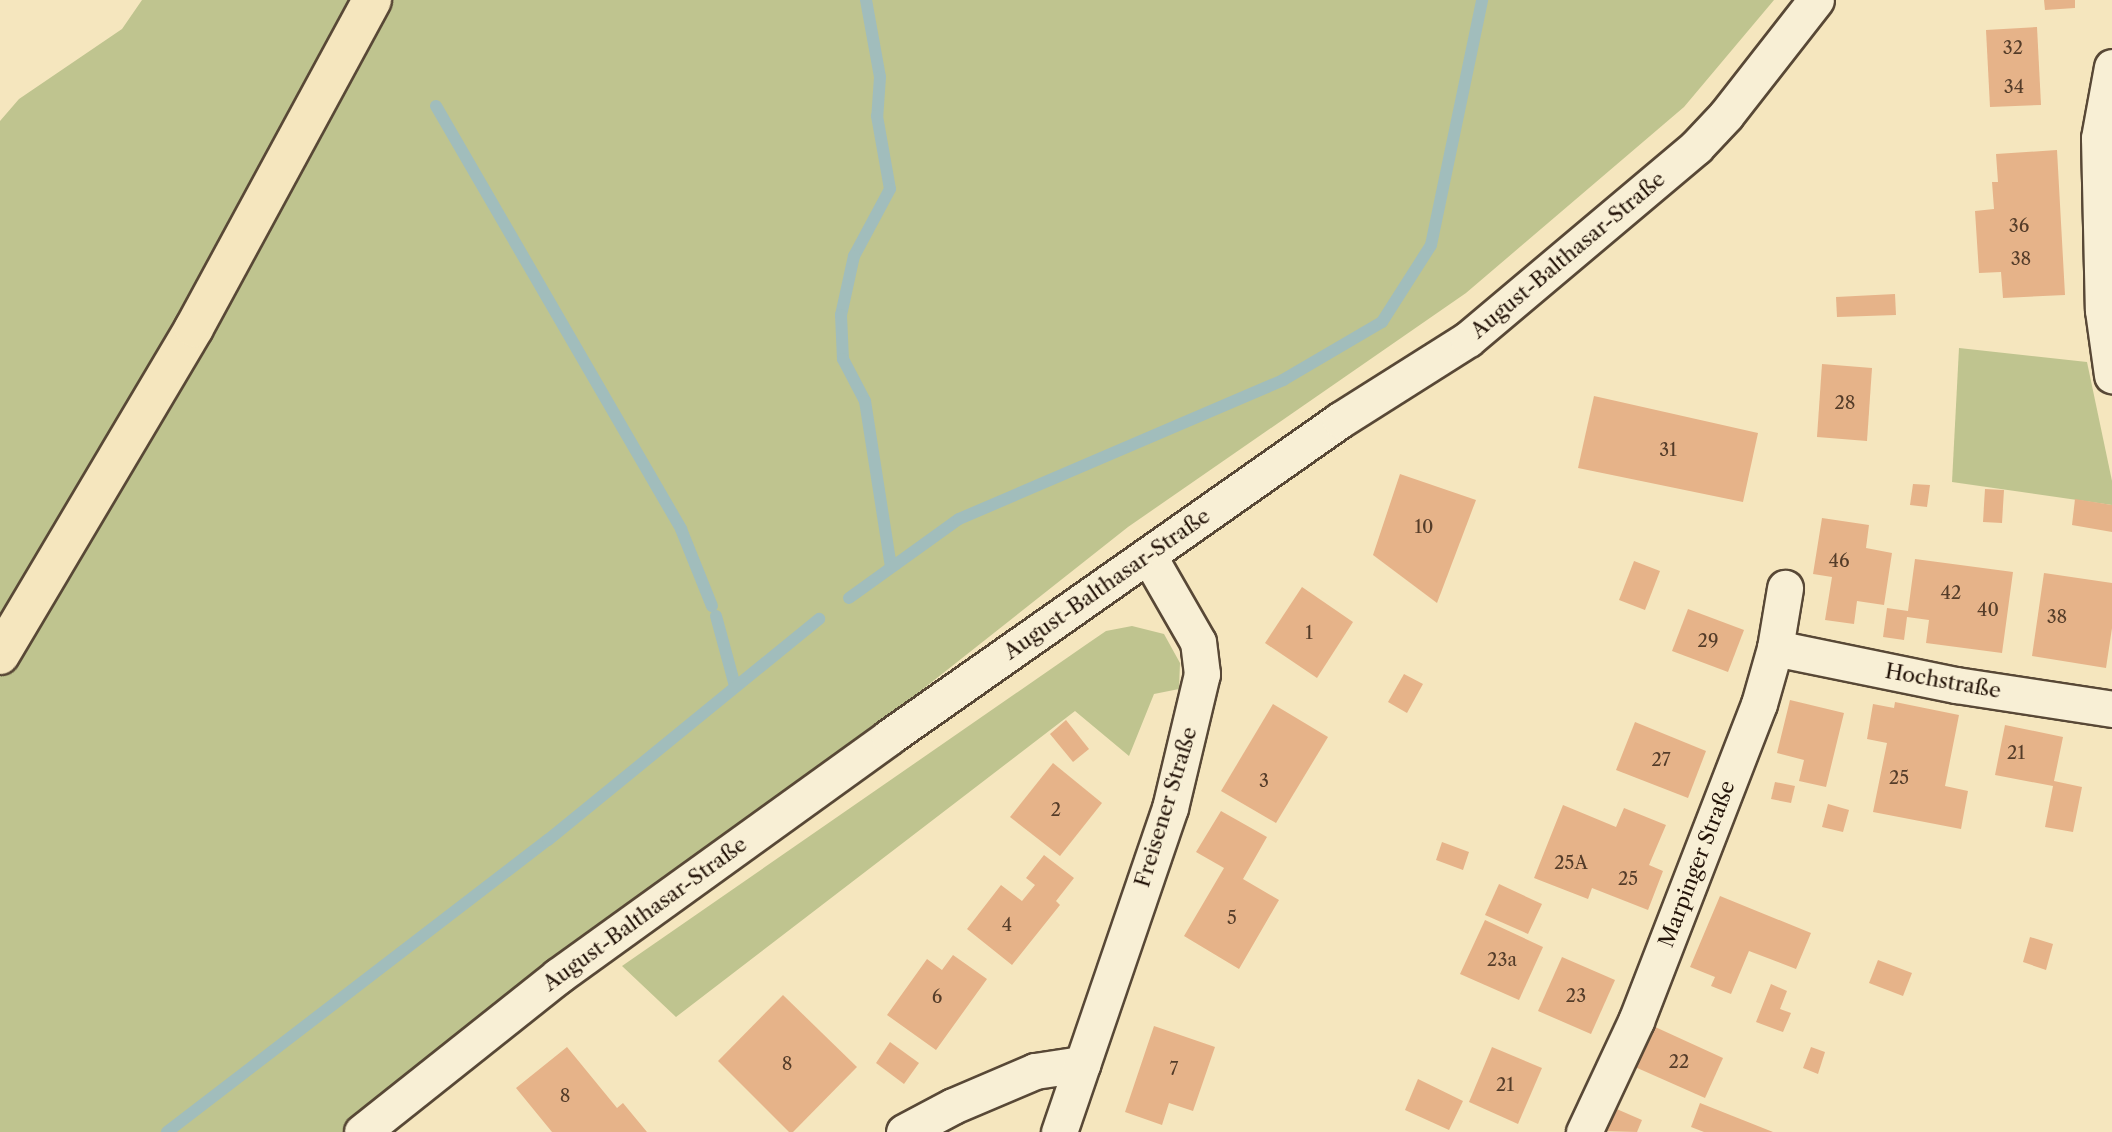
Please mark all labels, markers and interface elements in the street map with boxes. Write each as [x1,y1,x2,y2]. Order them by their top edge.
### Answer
house number: 32 [2003,37,2023,59]
house number: 34 [2004,76,2024,98]
street label: August-Balthasar-Straße [1466,166,1670,344]
house number: 36 [2009,215,2029,237]
house number: 38 [2011,248,2031,270]
house number: 28 [1834,392,1856,414]
house number: 31 [1659,439,1677,461]
street label: August-Balthasar-Straße [999,503,1215,665]
house number: 10 [1415,516,1433,538]
house number: 46 [1829,550,1849,572]
house number: 42 [1941,582,1961,604]
house number: 40 [1977,599,1999,621]
house number: 38 [2047,606,2067,628]
house number: 1 [1305,622,1313,644]
house number: 29 [1698,630,1718,652]
street label: Hochstraße [1883,658,2003,704]
street label: Freisener Straße [1130,724,1202,890]
house number: 21 [2007,742,2025,764]
house number: 27 [1651,749,1671,771]
house number: 25 [1889,767,1909,789]
house number: 3 [1259,770,1269,792]
street label: Marpinger Straße [1654,777,1740,951]
house number: 2 [1051,799,1061,821]
street label: August-Balthasar-Straße [538,832,752,996]
house number: 25A [1554,852,1588,874]
house number: 25 [1618,868,1638,890]
house number: 5 [1227,907,1237,929]
house number: 4 [1002,914,1012,936]
house number: 23a [1487,949,1517,971]
house number: 23 [1566,985,1586,1007]
house number: 6 [932,986,942,1008]
house number: 22 [1669,1051,1689,1073]
house number: 8 [782,1053,792,1075]
house number: 7 [1170,1058,1178,1080]
house number: 21 [1496,1074,1514,1096]
house number: 8 [560,1085,570,1107]

